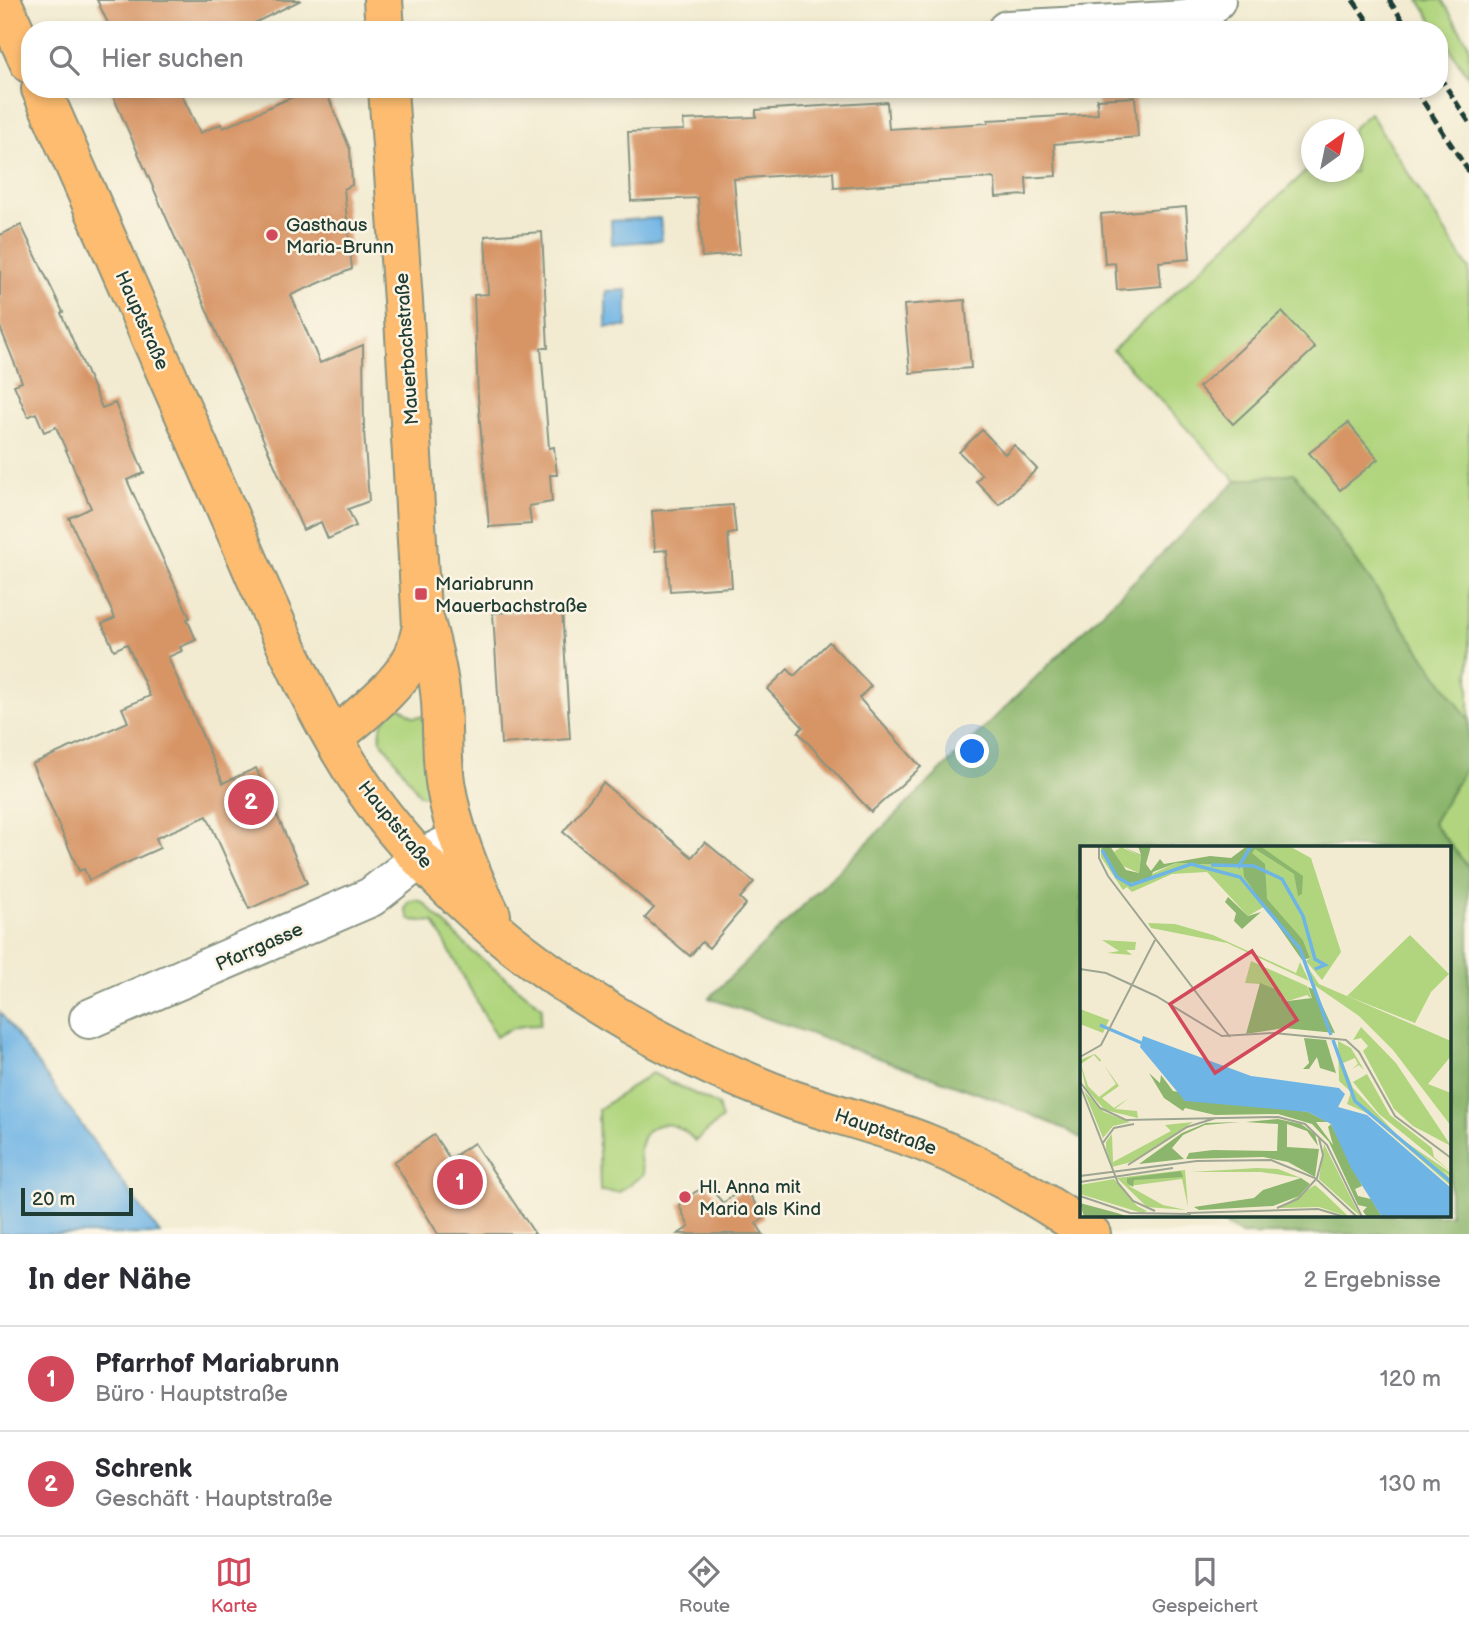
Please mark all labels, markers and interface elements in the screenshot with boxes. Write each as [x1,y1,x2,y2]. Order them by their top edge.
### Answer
search box [21,21,1448,98]
icon: search [45,41,83,79]
text: Hier suchen [101,44,244,75]
north arrow [1301,119,1364,182]
place label: Gasthaus Maria-Brunn [286,214,394,259]
marker: Gasthaus Maria-Brunn [264,227,280,243]
street label: Hauptstraße [110,268,174,374]
street label: Mauerbachstraße [391,272,424,426]
place label: Mariabrunn Mauerbachstraße [435,573,587,618]
marker: Mariabrunn Mauerbachstraße [413,586,429,602]
your location [955,734,989,768]
pin: 2 [228,776,274,828]
street label: Hauptstraße [353,777,437,873]
inset map [1080,846,1452,1216]
street label: Pfarrgasse [212,918,307,977]
street label: Hauptstraße [832,1104,939,1161]
pin: 1 [437,1156,483,1208]
place label: Hl. Anna mit Maria als Kind [699,1176,821,1221]
scale bar [21,1185,133,1217]
text: 20 m [32,1188,75,1211]
marker: Hl. Anna mit Maria als Kind [677,1189,693,1205]
text: In der Nähe [28,1262,191,1298]
text: 2 Ergebnisse [1304,1266,1441,1294]
text: Pfarrhof Mariabrunn [95,1349,340,1380]
text: 1 [46,1365,56,1393]
text: 120 m [1380,1365,1441,1393]
text: Büro · Hauptstraße [95,1380,288,1408]
text: Schrenk [95,1454,192,1485]
text: 2 [44,1470,58,1498]
text: 130 m [1379,1470,1441,1498]
text: Geschäft · Hauptstraße [95,1485,333,1513]
tab: Karte [211,1553,257,1618]
tab: Route [679,1553,730,1618]
tab: Gespeichert [1152,1553,1258,1618]

